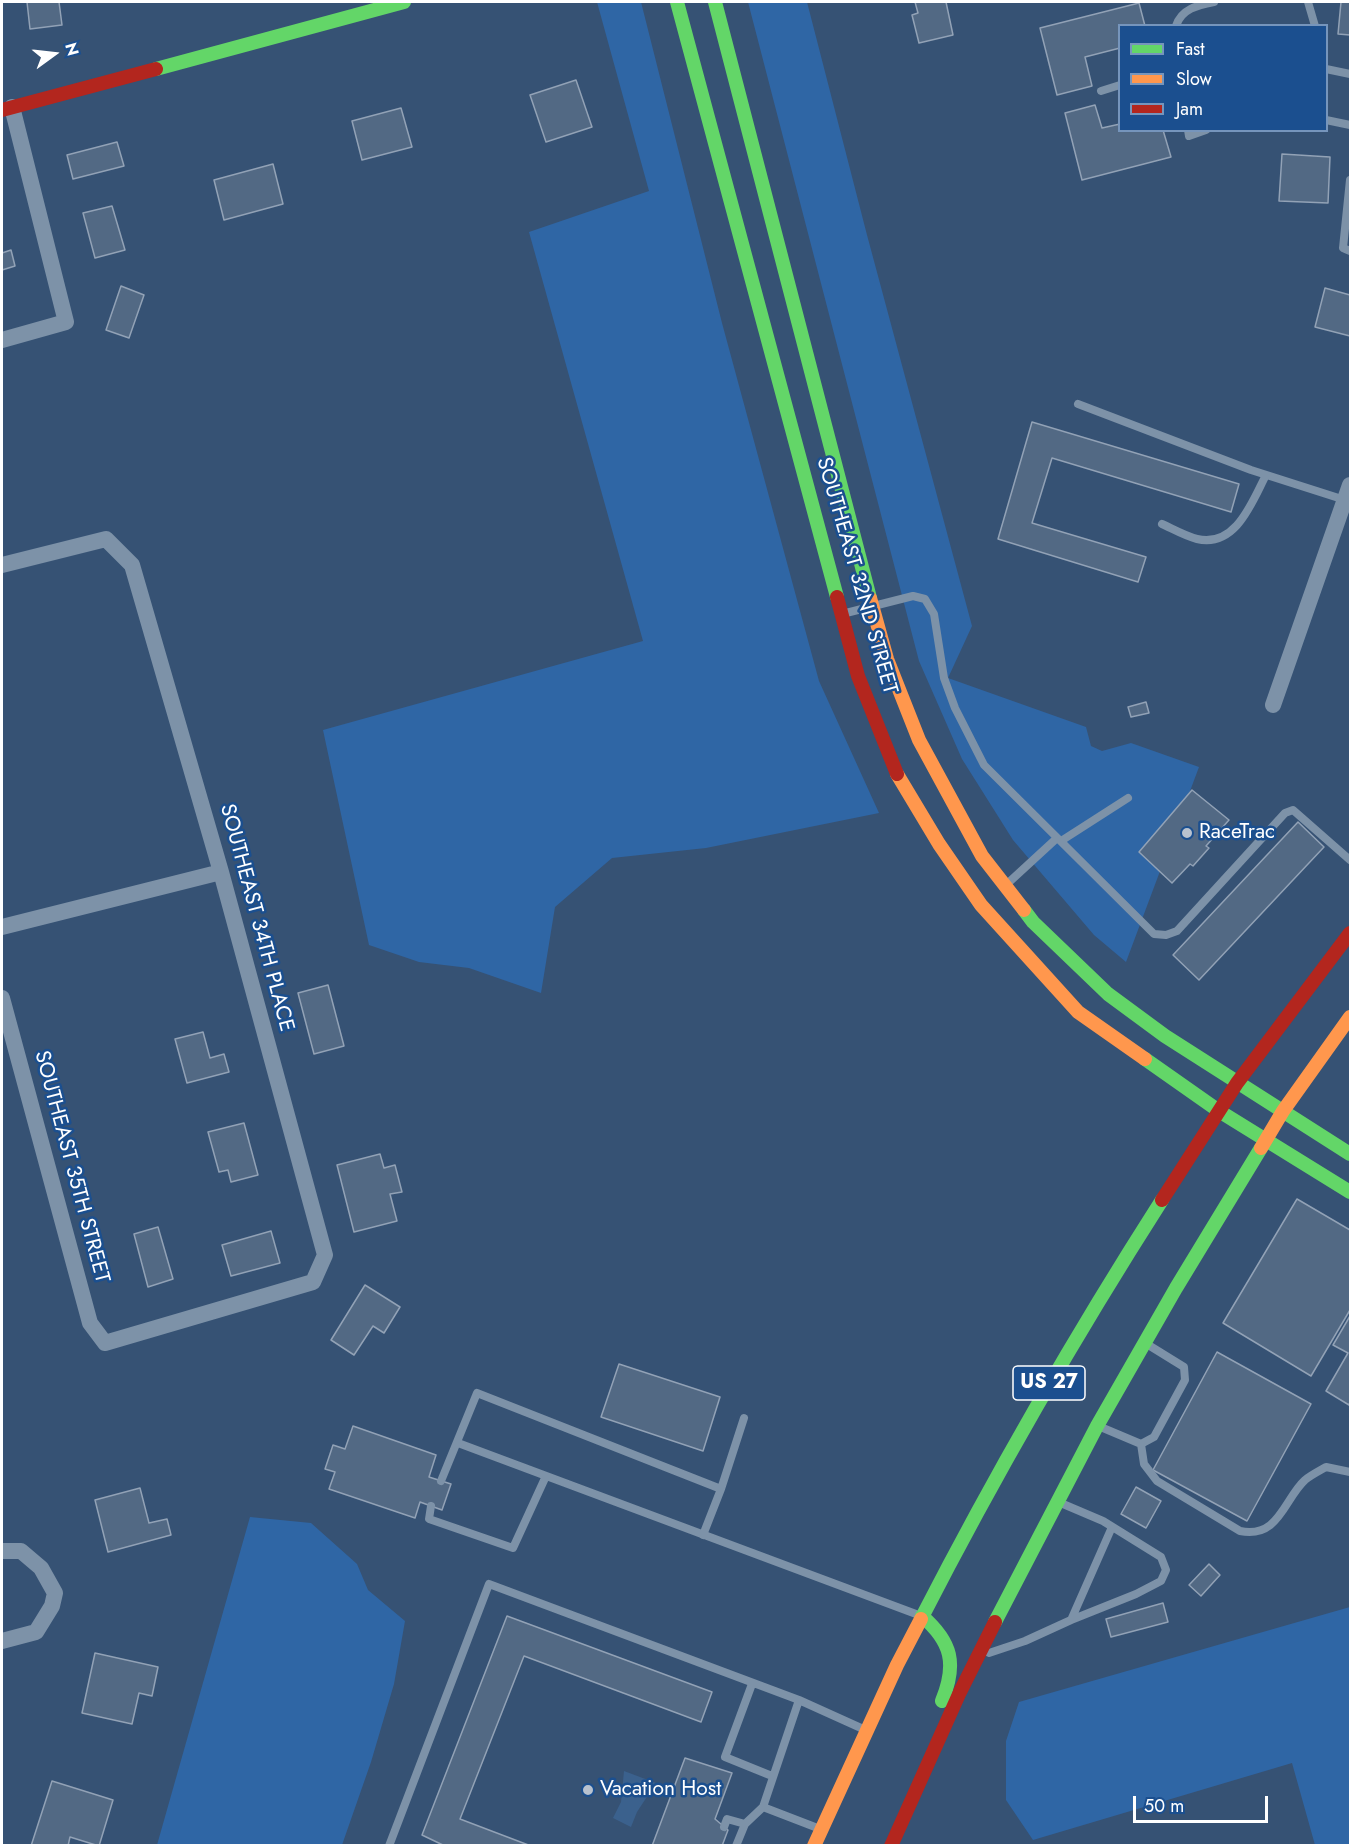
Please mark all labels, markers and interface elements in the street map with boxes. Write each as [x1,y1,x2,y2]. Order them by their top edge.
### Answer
north arrow [24,24,84,84]
legend [1118,24,1328,132]
text: Fast [1176,36,1205,62]
text: N [59,40,85,58]
text: Slow [1176,66,1212,92]
text: Jam [1176,96,1203,122]
street label: SOUTHEAST 32ND STREET [810,455,902,697]
street label: SOUTHEAST 34TH PLACE [213,801,299,1035]
place label: RaceTrac [1199,820,1275,846]
marker: RaceTrac [1180,826,1194,840]
street label: SOUTHEAST 35TH STREET [28,1048,114,1286]
road number: US 27 [1013,1366,1085,1400]
place label: Vacation Host [600,1777,721,1803]
marker: Vacation Host [581,1783,595,1797]
scale bar [1136,1784,1271,1822]
text: 50 m [1144,1793,1184,1819]

